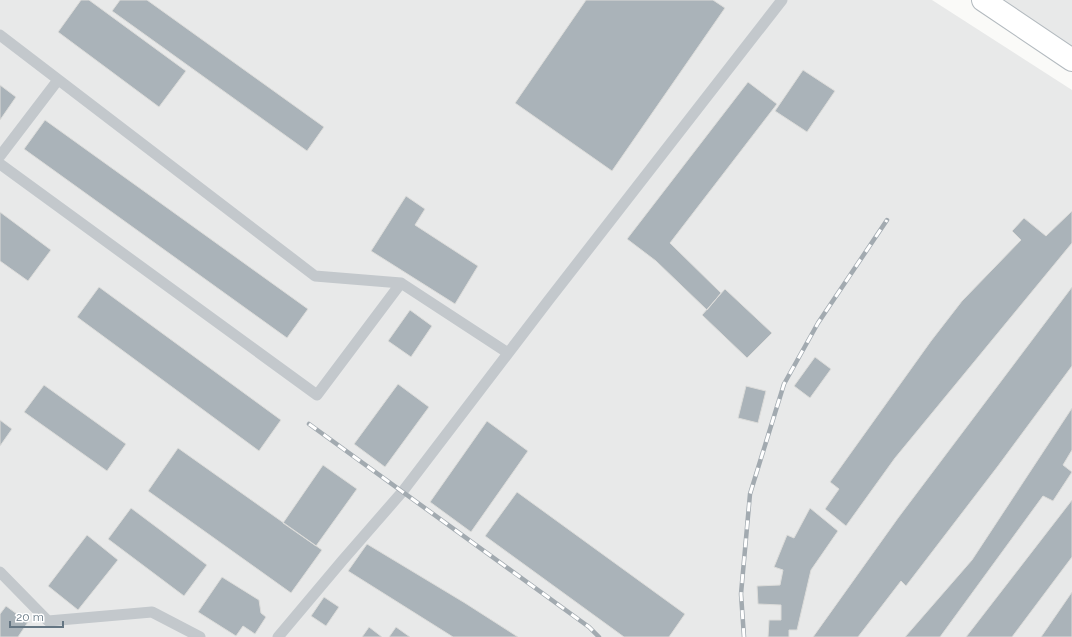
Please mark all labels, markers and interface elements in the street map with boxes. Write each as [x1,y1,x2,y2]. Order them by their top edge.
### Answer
scale bar [10,603,63,629]
text: 20 m [16,610,44,624]

